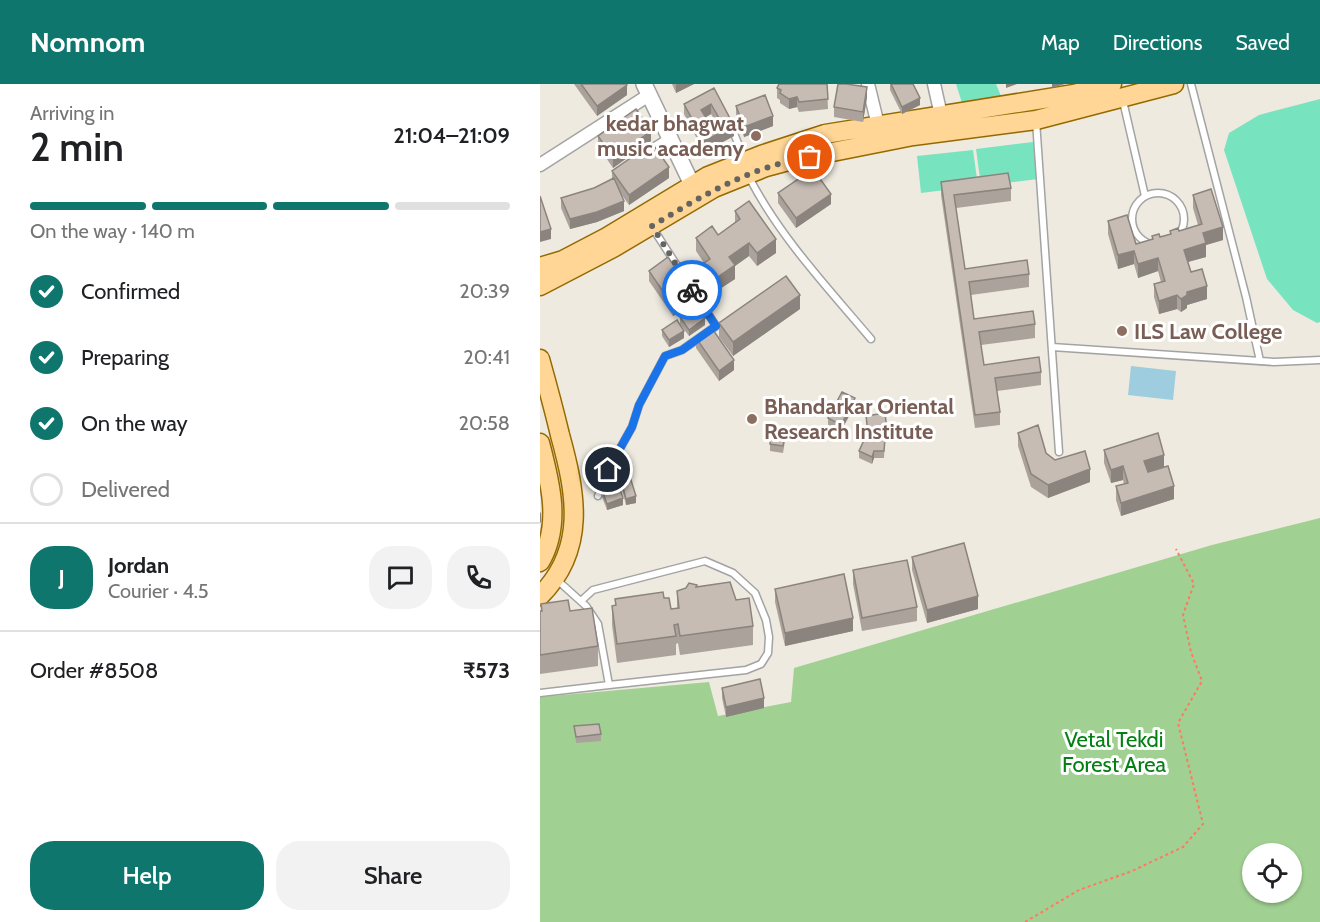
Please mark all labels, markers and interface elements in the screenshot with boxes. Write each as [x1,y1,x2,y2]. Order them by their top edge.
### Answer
text: Nomnom [30,25,145,59]
text: Map [1041,30,1080,55]
text: Directions [1113,30,1202,55]
text: Saved [1235,30,1290,55]
text: Arriving in [30,101,114,125]
place label: kedar bhagwat music academy [597,110,744,162]
text: 21:04–21:09 [393,122,510,149]
text: 2 min [30,123,124,171]
marker: kedar bhagwat music academy [749,129,763,143]
pin [784,131,835,182]
icon: bag [793,140,826,173]
text: On the way · 140 m [30,219,195,243]
courier [662,260,722,320]
icon: bike [676,274,709,307]
icon: check [30,275,63,308]
text: Confirmed [81,278,180,305]
text: 20:39 [459,279,510,303]
place label: ILS Law College [1134,318,1282,345]
marker: ILS Law College [1115,324,1129,338]
icon: check [30,341,63,374]
text: Preparing [81,344,169,371]
text: 20:41 [463,345,510,369]
place label: Bhandarkar Oriental Research Institute [764,393,954,445]
icon: check [30,407,63,440]
text: On the way [81,410,188,437]
text: 20:58 [458,411,510,435]
marker: Bhandarkar Oriental Research Institute [745,412,759,426]
pin [582,444,633,495]
icon: home [591,453,624,486]
text: Delivered [81,476,170,503]
button: chat [369,546,432,609]
button: phone [447,546,510,609]
text: Jordan [108,552,169,579]
text: J [58,564,65,591]
text: Courier · 4.5 [108,579,209,603]
text: Order #8508 [30,657,158,684]
text: ₹573 [463,657,510,684]
park label: Vetal Tekdi Forest Area [1062,726,1166,778]
button: Help [30,841,264,910]
button: Share [276,841,510,910]
map controls [1242,843,1302,903]
button: locate [1242,843,1302,903]

